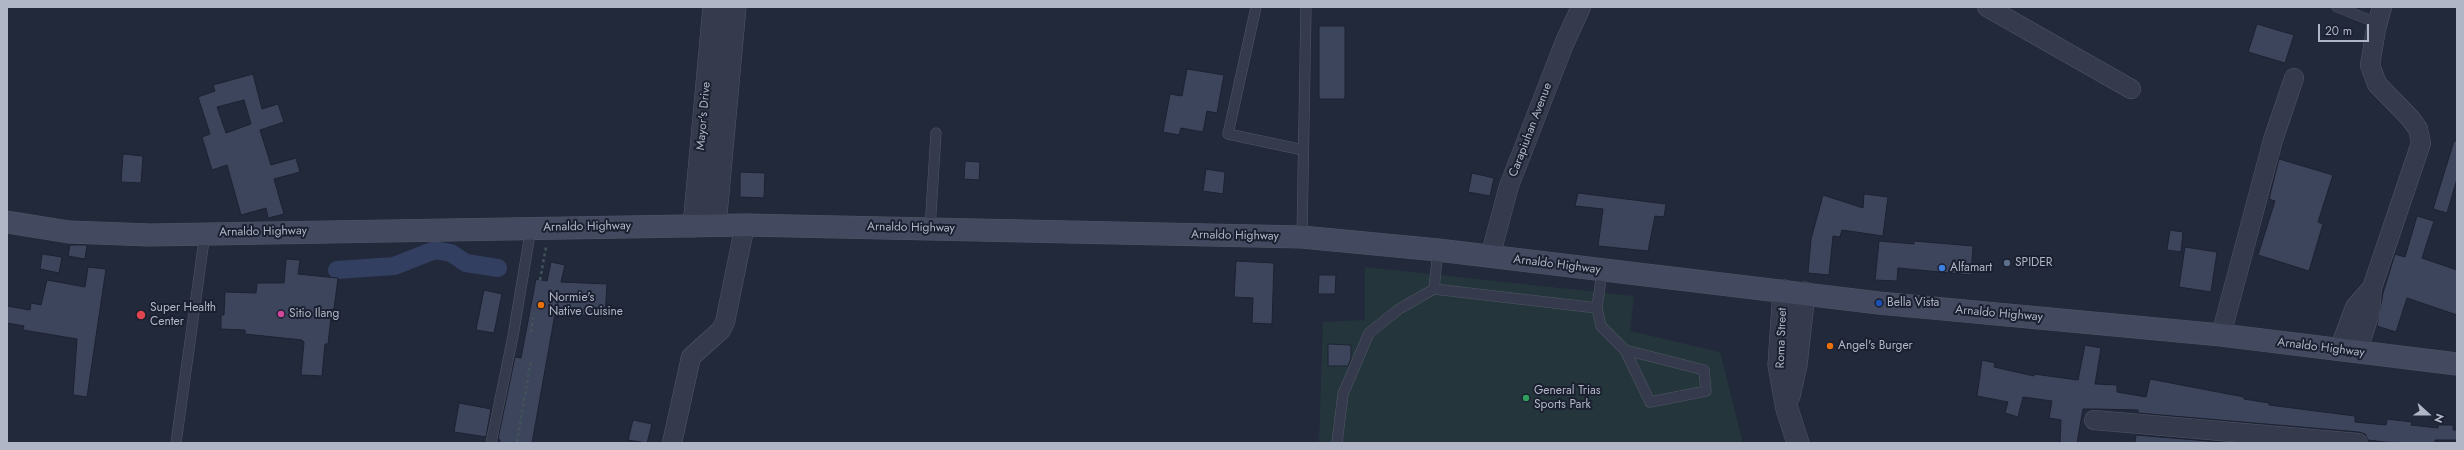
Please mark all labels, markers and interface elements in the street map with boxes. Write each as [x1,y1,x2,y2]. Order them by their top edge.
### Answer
scale bar [2320,16,2371,42]
text: 20 m [2325,22,2352,40]
street label: Mayor's Drive [694,81,714,151]
street label: Carapiuhan Avenue [1506,81,1556,179]
street label: Arnaldo Highway [543,219,631,235]
street label: Arnaldo Highway [867,220,955,236]
street label: Arnaldo Highway [219,224,307,240]
street label: Arnaldo Highway [1191,228,1279,244]
street label: Arnaldo Highway [1513,253,1601,277]
place label: SPIDER [2015,256,2053,270]
marker: SPIDER [2002,258,2012,268]
place label: Alfamart [1950,261,1992,275]
marker: Alfamart [1937,263,1947,273]
place label: Normie's Native Cuisine [549,291,623,319]
place label: Bella Vista [1887,296,1939,310]
marker: Bella Vista [1874,298,1884,308]
marker: Normie's Native Cuisine [536,300,546,310]
place label: Super Health Center [150,301,216,329]
street label: Arnaldo Highway [1955,303,2043,325]
place label: Sitio Ilang [289,307,339,321]
street label: Roma Street [1774,307,1790,369]
marker: Super Health Center [135,309,147,321]
marker: Sitio Ilang [276,309,286,319]
street label: Arnaldo Highway [2277,336,2365,360]
place label: Angel's Burger [1838,339,1913,353]
marker: Angel's Burger [1825,341,1835,351]
place label: General Trias Sports Park [1534,384,1601,412]
marker: General Trias Sports Park [1521,393,1531,403]
north arrow [2408,394,2448,434]
text: N [2430,411,2448,425]

